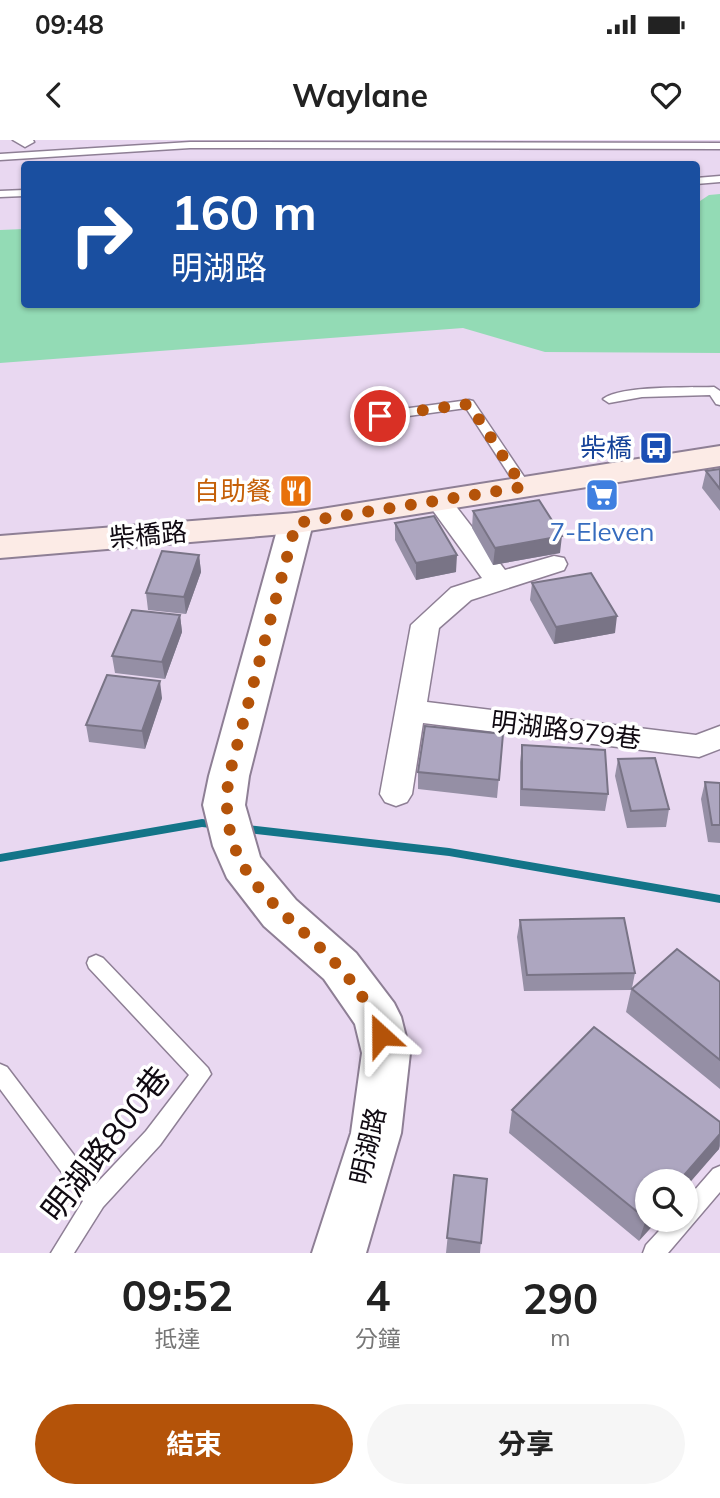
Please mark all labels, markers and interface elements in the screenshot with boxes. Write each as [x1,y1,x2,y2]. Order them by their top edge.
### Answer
text: 09:48 [35,8,104,41]
text: Waylane [292,75,428,115]
icon: back [35,76,73,114]
icon: heart [647,76,685,114]
text: 160 m [171,181,317,242]
icon: right [56,189,147,280]
text: 明湖路 [171,247,267,287]
pin [350,386,410,446]
icon: arrive [361,397,399,435]
bus stop icon: 柴橋 [637,429,675,467]
place label: 柴橋 [580,431,632,464]
restaurant icon: 自助餐 [277,472,315,510]
place label: 自助餐 [194,474,272,507]
supermarket icon: 7-Eleven [583,476,621,514]
street label: 柴橋路 [108,515,188,554]
place label: 7-Eleven [549,515,655,548]
street label: 明湖路979巷 [489,704,643,755]
position arrow [344,998,418,1072]
street label: 明湖路800巷 [32,1058,178,1229]
street label: 明湖路 [343,1104,392,1188]
map controls [635,1169,698,1232]
button: search [635,1169,698,1232]
text: 09:52 [122,1269,233,1322]
text: 4 [365,1269,390,1322]
text: 290 [523,1272,598,1325]
text: m [550,1323,570,1352]
text: 抵達 [154,1324,200,1353]
text: 分鐘 [355,1324,401,1353]
button: 結束 [35,1404,353,1484]
button: 分享 [367,1404,685,1484]

